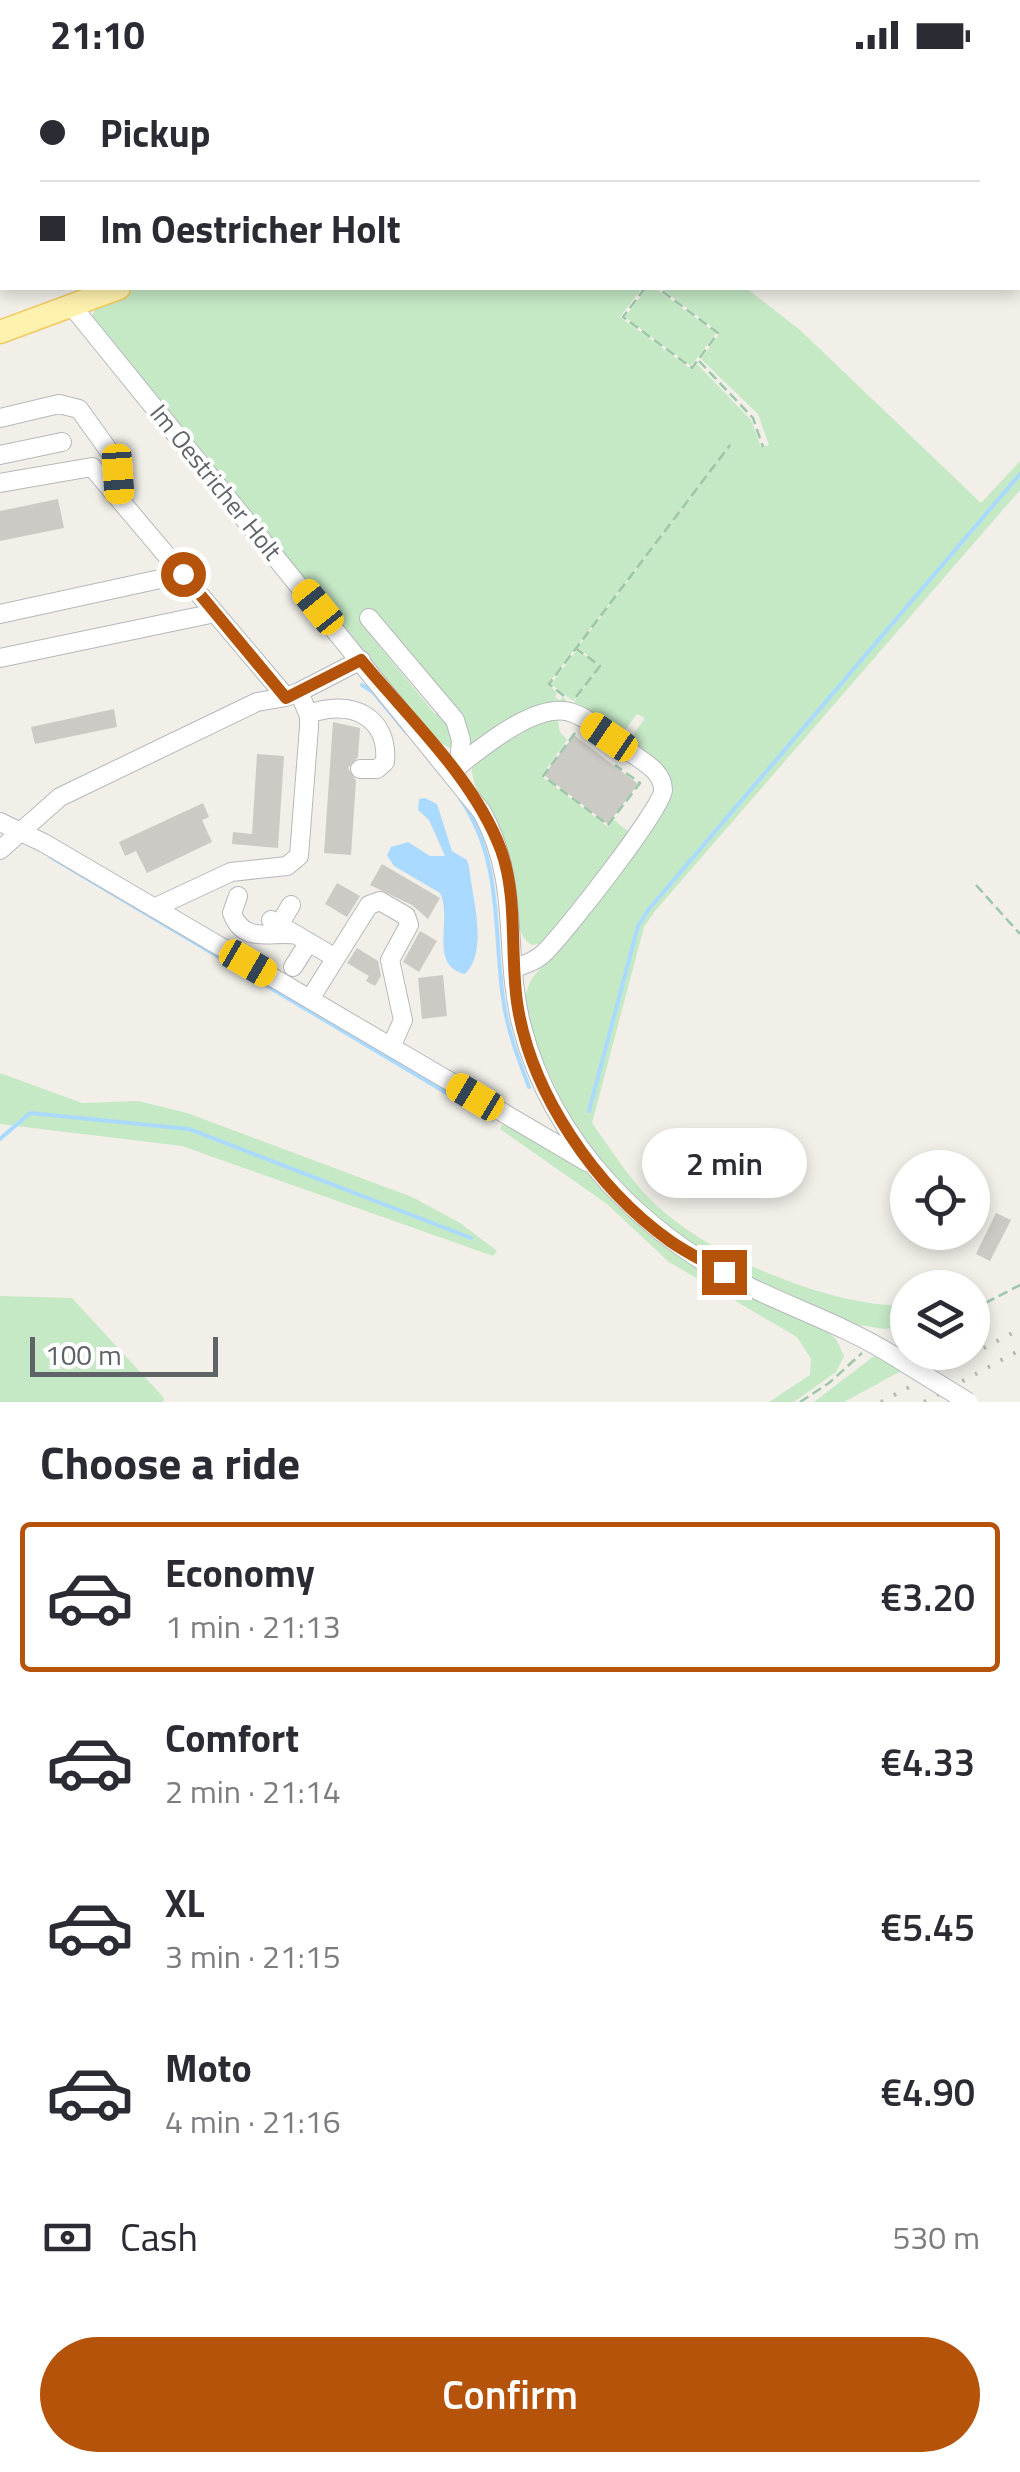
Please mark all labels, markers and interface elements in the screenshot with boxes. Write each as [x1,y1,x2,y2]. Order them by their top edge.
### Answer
text: 21:10 [50,6,145,64]
text: Pickup [100,104,210,162]
text: Im Oestricher Holt [100,200,401,258]
street label: Im Oestricher Holt [141,396,291,569]
car [101,443,135,505]
route start [161,552,206,597]
car [287,574,349,640]
car [576,708,642,766]
car [215,935,281,991]
car [442,1069,508,1125]
callout: 2 min [642,1127,806,1197]
text: 2 min [686,1139,763,1187]
map controls [890,1150,990,1370]
button: locate [890,1150,990,1250]
route end [702,1250,747,1295]
button: layers [890,1270,990,1370]
scale bar [30,1332,218,1376]
text: 100 m [45,1333,122,1376]
text: Choose a ride [40,1428,300,1496]
text: Economy [165,1544,315,1602]
icon: car [45,1552,135,1642]
text: €3.20 [881,1568,975,1626]
text: 1 min · 21:13 [165,1602,341,1650]
text: Comfort [165,1709,299,1767]
icon: car [45,1717,135,1807]
text: €4.33 [881,1733,975,1791]
text: 2 min · 21:14 [165,1767,341,1815]
text: XL [165,1874,205,1932]
icon: car [45,1882,135,1972]
text: €5.45 [881,1898,975,1956]
text: 3 min · 21:15 [165,1932,341,1980]
text: Moto [165,2039,252,2097]
icon: car [45,2047,135,2137]
text: €4.90 [881,2063,975,2121]
text: 4 min · 21:16 [165,2097,341,2145]
text: Cash [120,2208,198,2266]
icon: cash [40,2210,95,2265]
text: 530 m [892,2213,980,2261]
button: Confirm [40,2337,980,2452]

